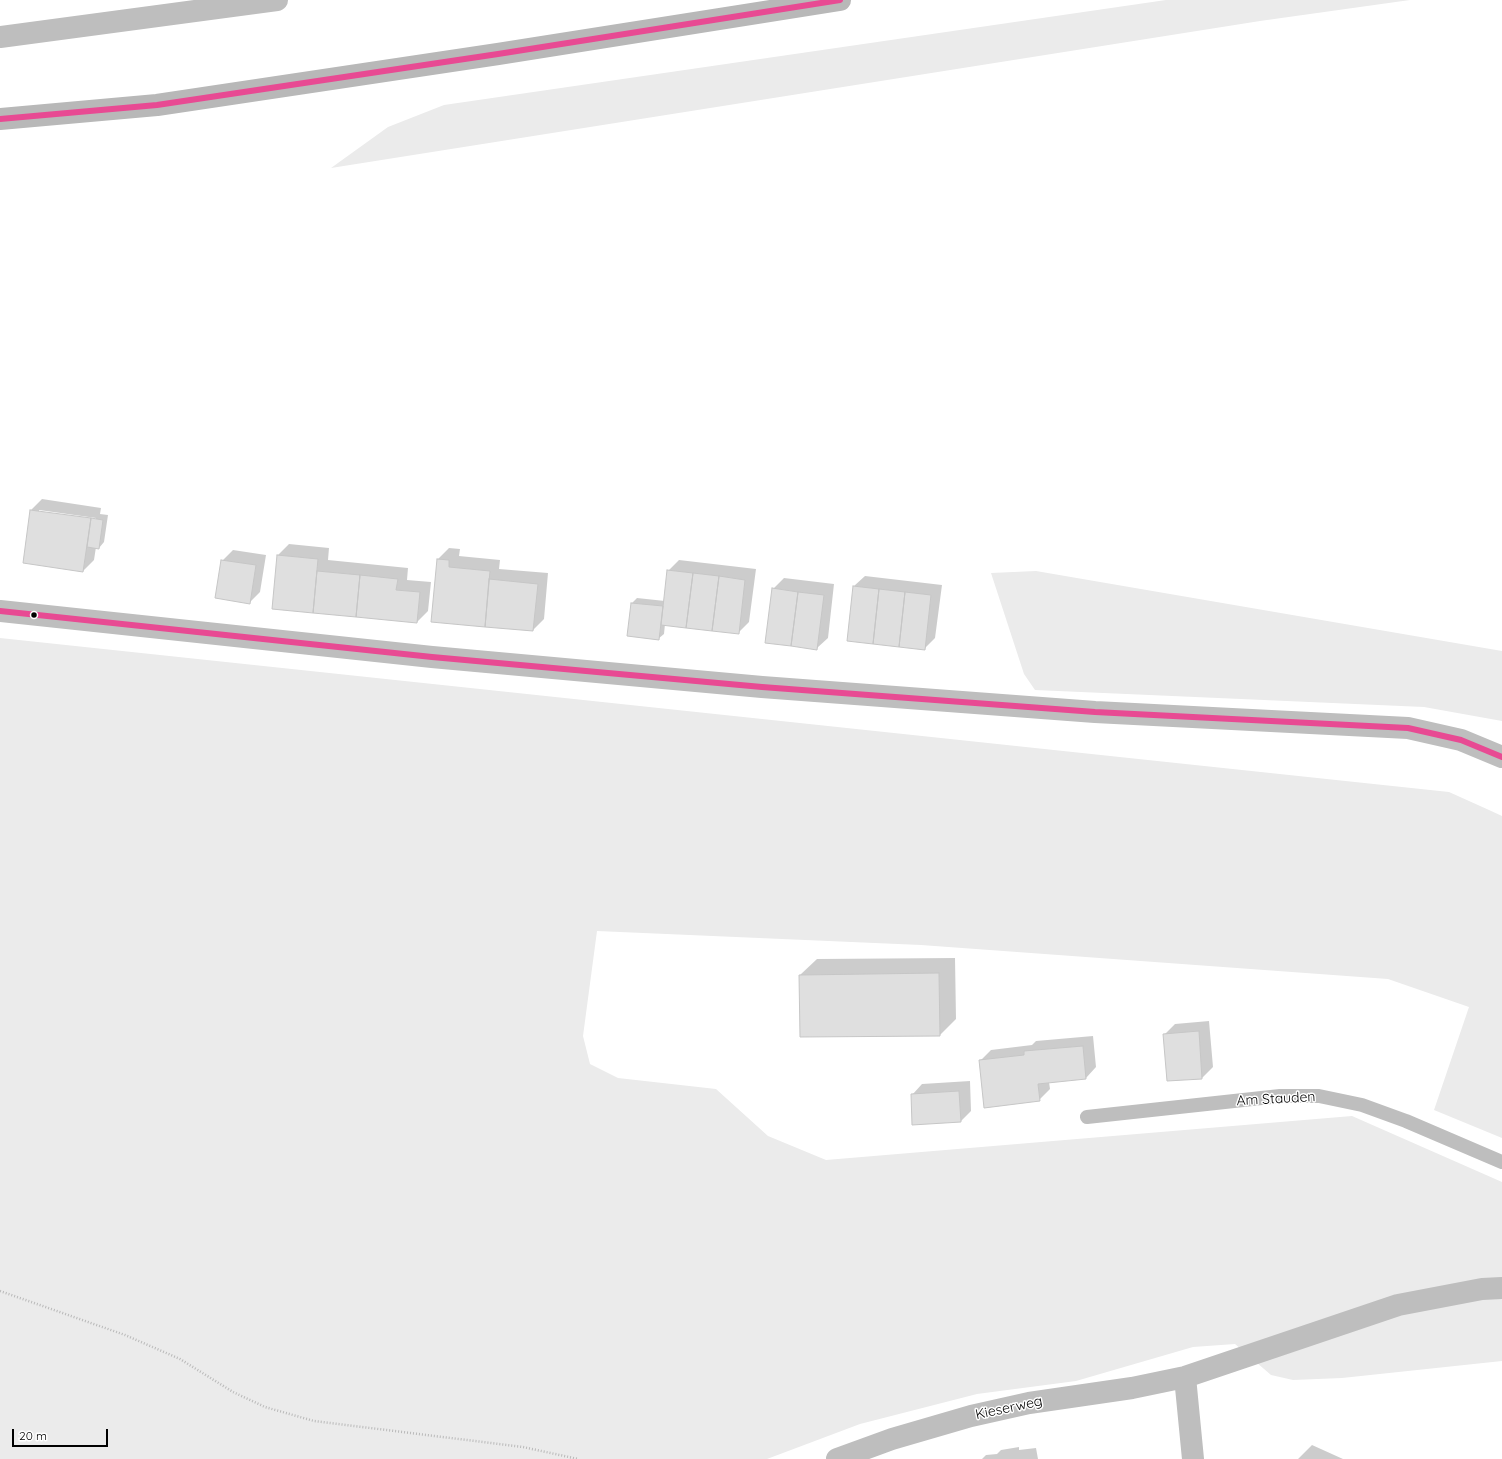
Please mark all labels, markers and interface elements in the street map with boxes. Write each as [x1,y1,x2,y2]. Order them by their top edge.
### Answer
unlabelled marker [29,610,39,620]
street label: Am Stauden [1236,1089,1316,1109]
street label: Kieserweg [974,1393,1044,1423]
scale bar [14,1421,110,1447]
text: 20 m [19,1428,47,1443]

